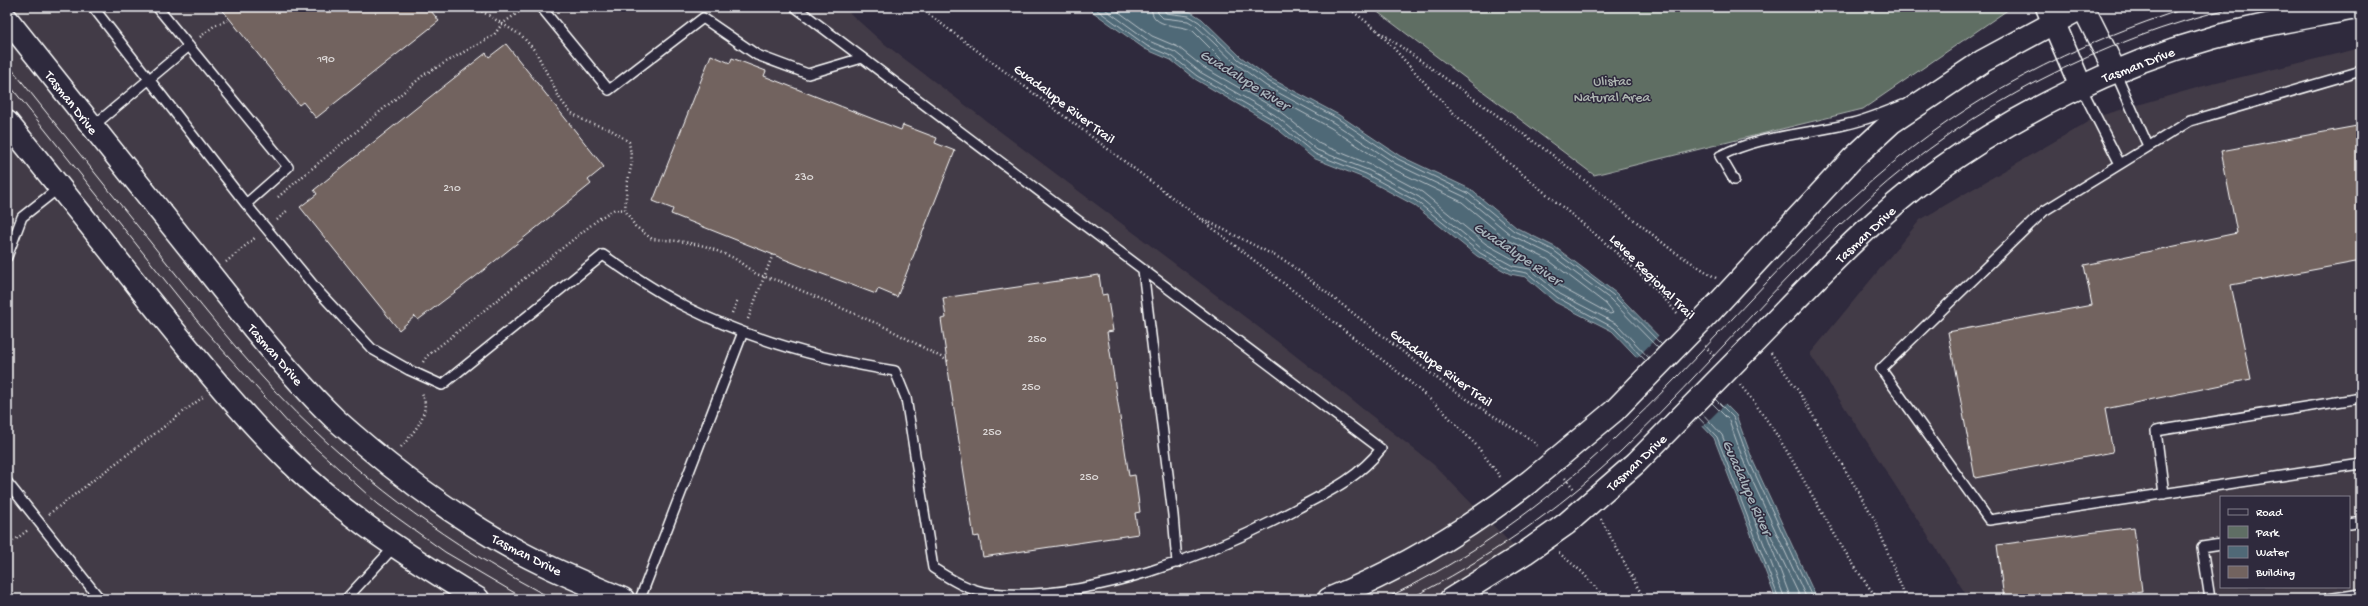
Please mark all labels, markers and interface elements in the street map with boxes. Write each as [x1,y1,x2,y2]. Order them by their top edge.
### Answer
street label: Tasman Drive [2099,44,2178,88]
water label: Guadalupe River [1196,46,1294,117]
house number: 190 [316,53,335,67]
street label: Guadalupe River Trail [1009,61,1118,149]
street label: Tasman Drive [39,67,101,140]
park label: Ulistac Natural Area [1574,74,1651,107]
house number: 230 [795,171,814,185]
house number: 210 [443,182,461,196]
street label: Tasman Drive [1832,203,1901,269]
water label: Guadalupe River [1470,219,1566,292]
street label: Levee Regional Trail [1605,231,1698,324]
street label: Tasman Drive [242,320,306,391]
street label: Guadalupe River Trail [1386,326,1495,412]
house number: 250 [1027,333,1047,347]
house number: 250 [1021,381,1041,395]
house number: 250 [982,426,1002,440]
street label: Tasman Drive [1603,431,1672,497]
water label: Guadalupe River [1717,438,1776,540]
house number: 250 [1079,471,1099,485]
legend [2220,496,2350,588]
text: Road [2256,507,2283,521]
text: Park [2255,527,2281,541]
street label: Tasman Drive [487,531,564,582]
text: Water [2256,547,2290,561]
text: Building [2255,567,2295,581]

